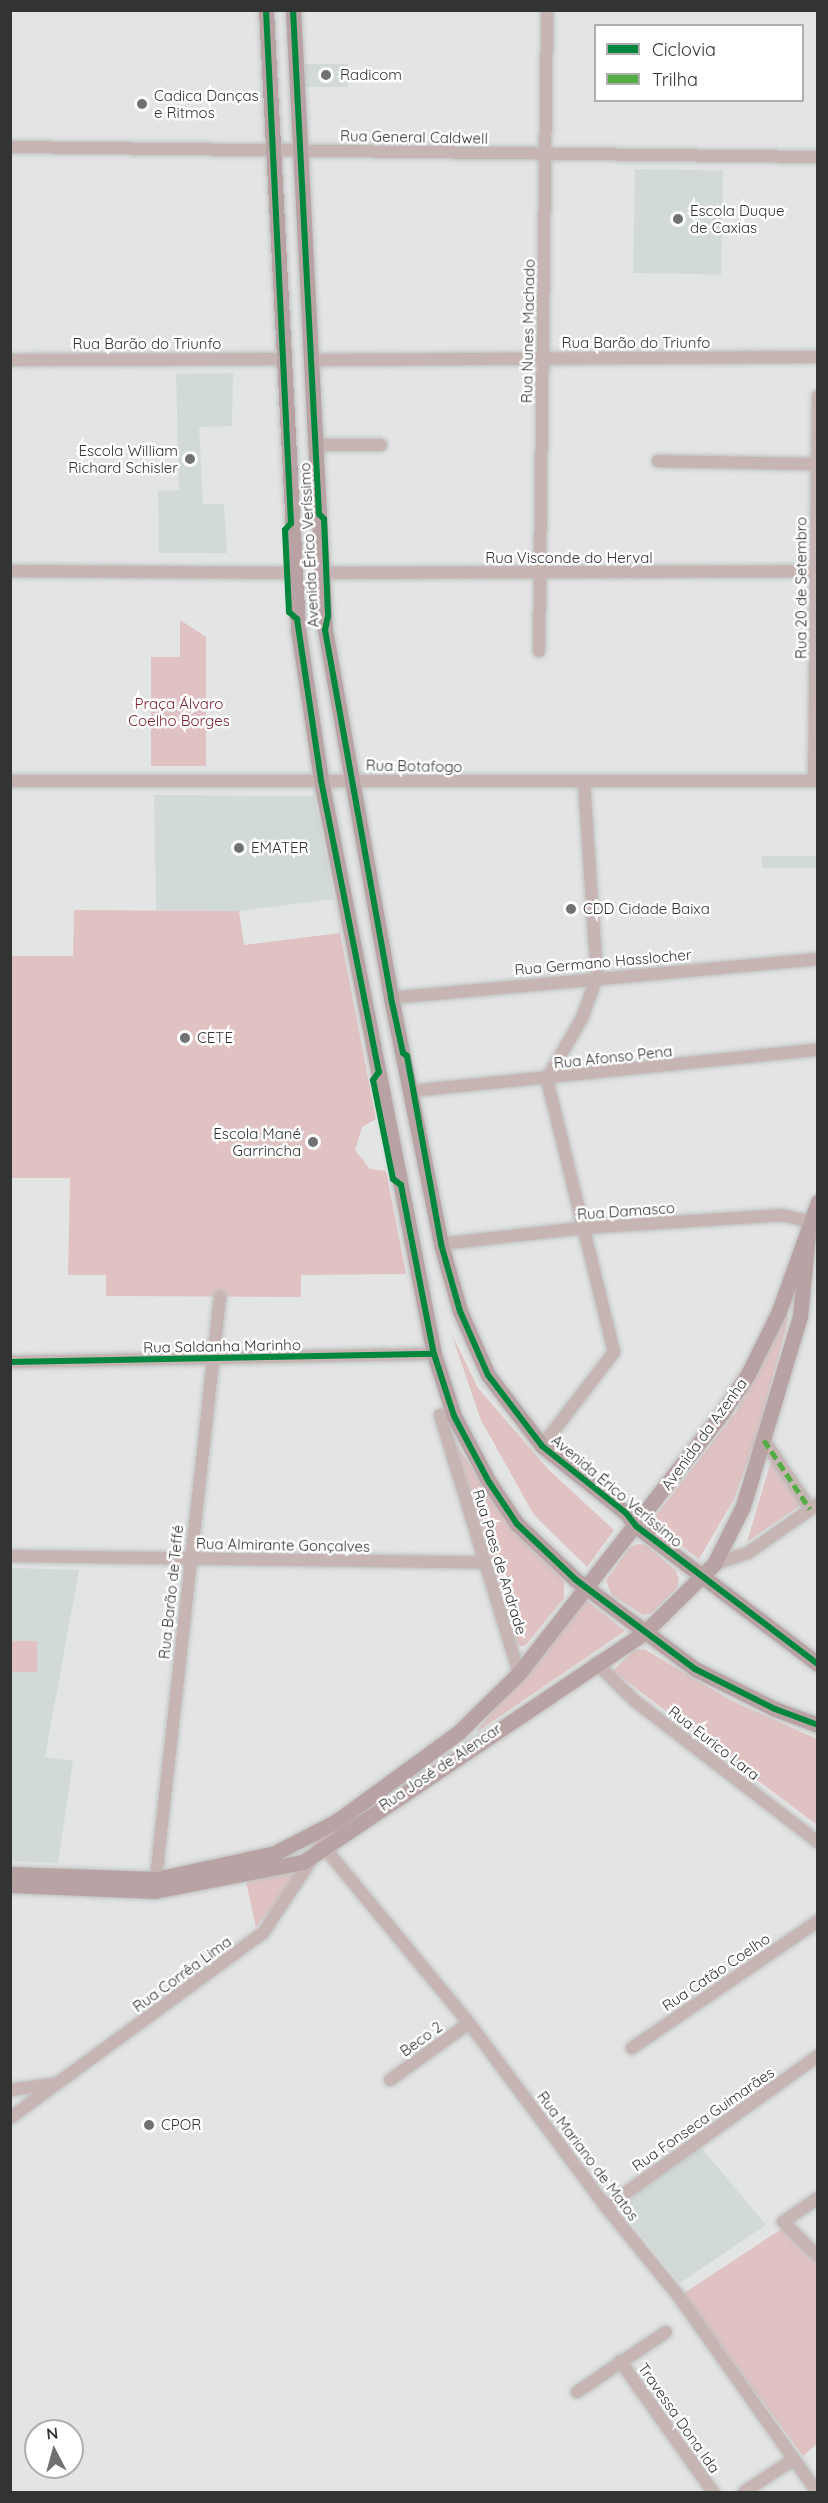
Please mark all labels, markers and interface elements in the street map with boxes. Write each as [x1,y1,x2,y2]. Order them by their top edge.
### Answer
legend [594,24,804,102]
text: Ciclovia [652,38,716,61]
marker: Radicom [317,66,335,84]
place label: Radicom [340,66,402,84]
text: Trilha [652,68,698,91]
place label: Cadica Danças e Ritmos [154,86,259,121]
marker: Cadica Danças e Ritmos [135,97,149,111]
street label: Rua General Caldwell [340,127,488,147]
place label: Escola Duque de Caxias [690,201,784,236]
marker: Escola Duque de Caxias [671,212,685,226]
street label: Rua Nunes Machado [518,259,538,403]
street label: Rua Barão do Triunfo [562,334,710,352]
street label: Rua Barão do Triunfo [73,335,221,353]
place label: Escola William Richard Schisler [68,441,178,476]
marker: Escola William Richard Schisler [183,452,197,466]
street label: Avenida Érico Veríssimo [296,462,322,628]
street label: Rua 20 de Setembro [792,517,810,659]
street label: Rua Visconde do Herval [485,549,653,567]
park label: Praça Álvaro Coelho Borges [128,694,230,729]
street label: Rua Botafogo [366,756,462,776]
place label: EMATER [251,839,309,857]
marker: EMATER [232,841,246,855]
place label: CDD Cidade Baixa [583,900,710,918]
marker: CDD Cidade Baixa [564,902,578,916]
street label: Rua Germano Hasslocher [514,945,692,979]
place label: CETE [197,1029,233,1047]
marker: CETE [178,1031,192,1045]
street label: Rua Afonso Pena [553,1042,673,1072]
place label: Escola Mané Garrincha [213,1124,301,1159]
marker: Escola Mané Garrincha [306,1135,320,1149]
street label: Rua Damasco [576,1199,676,1223]
street label: Rua Saldanha Marinho [143,1336,301,1356]
street label: Avenida da Azenha [657,1375,751,1493]
street label: Avenida Érico Veríssimo [548,1431,686,1551]
street label: Rua Paes de Andrade [469,1487,531,1637]
street label: Rua Barão de Teffé [155,1524,187,1660]
street label: Rua Almirante Gonçalves [196,1534,370,1556]
street label: Rua Eurico Lara [665,1702,763,1784]
street label: Rua José de Alencar [376,1719,504,1815]
street label: Rua Catão Coelho [659,1929,773,2015]
street label: Rua Corrêa Lima [129,1932,235,2016]
street label: Beco 2 [397,2018,445,2060]
street label: Rua Fonseca Guimarães [629,2063,777,2175]
street label: Rua Mariano de Matos [533,2088,643,2224]
place label: CPOR [161,2116,201,2134]
marker: CPOR [142,2118,156,2132]
street label: Travessa Dona Ida [634,2360,724,2476]
north arrow [24,2419,84,2479]
text: N [45,2423,59,2444]

